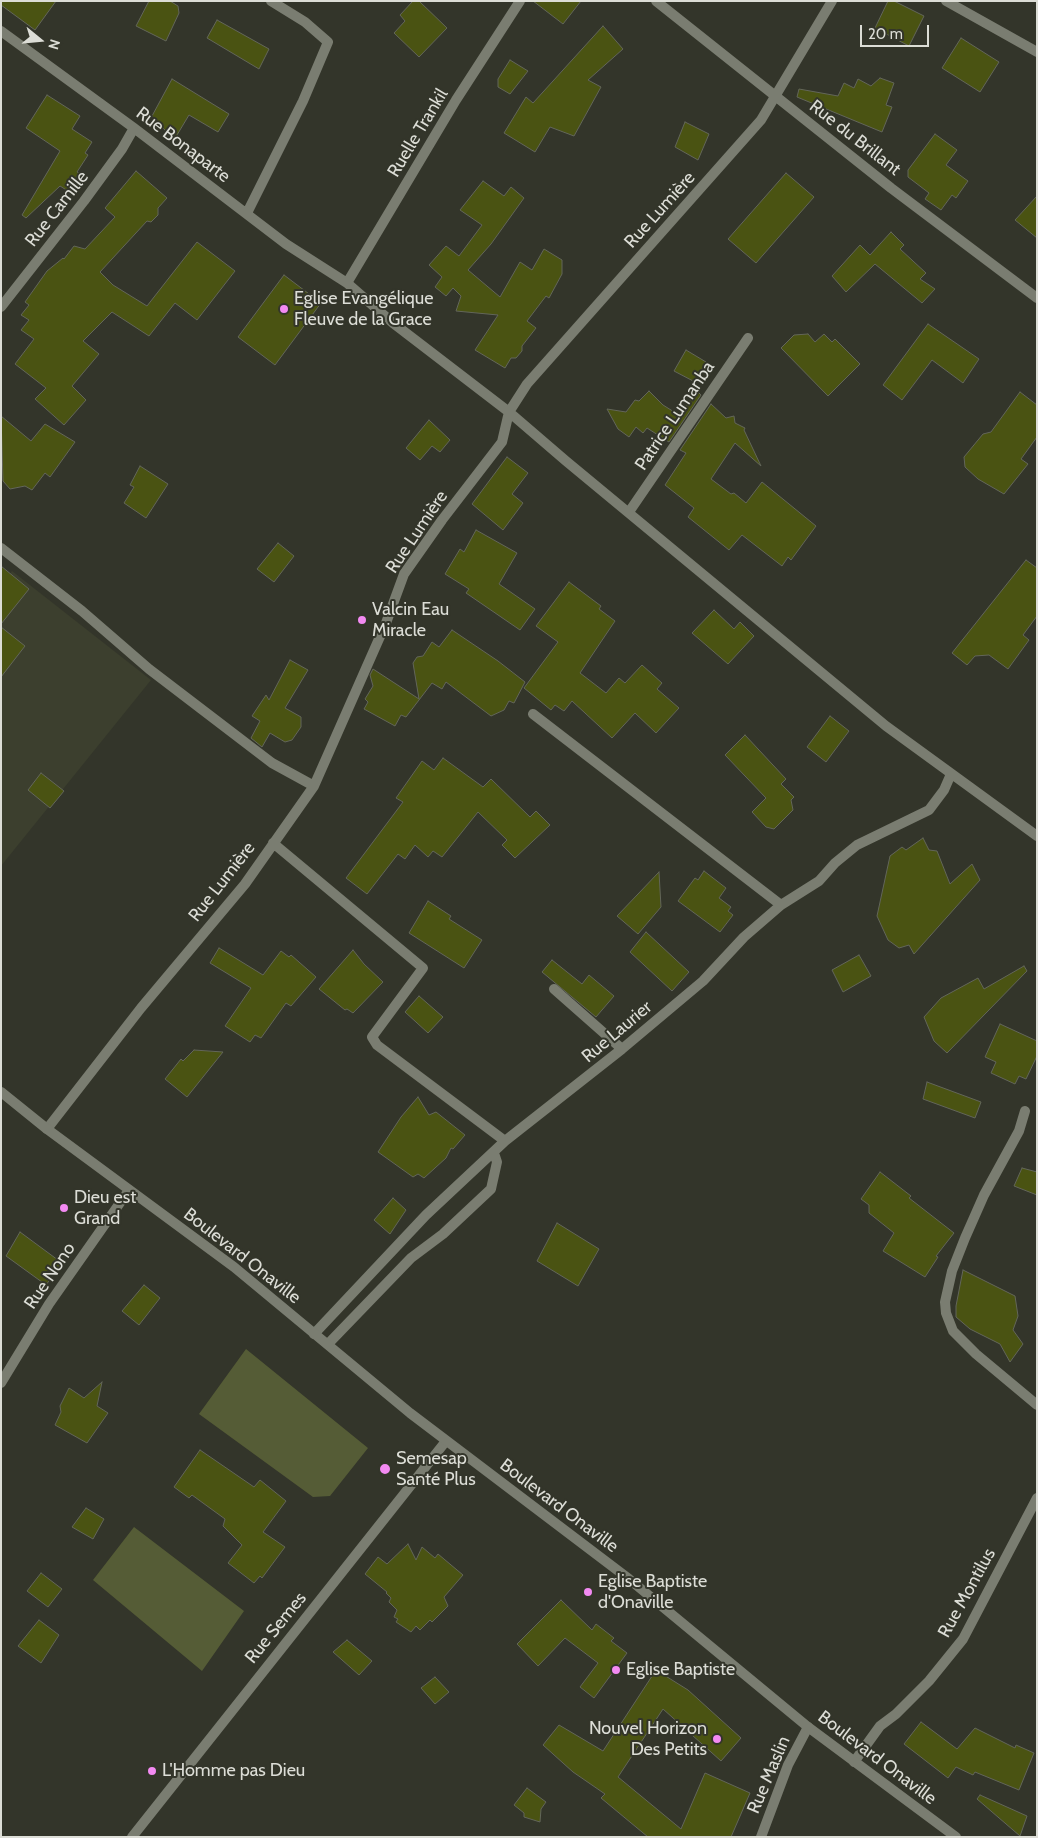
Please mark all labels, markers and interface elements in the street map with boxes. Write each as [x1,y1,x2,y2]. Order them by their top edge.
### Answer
north arrow [15,15,65,65]
scale bar [863,15,932,47]
text: 20 m [868,25,903,43]
text: N [44,37,64,52]
street label: Ruelle Trankil [383,85,453,181]
street label: Rue du Brillant [805,96,905,180]
street label: Rue Bonaparte [132,103,234,187]
street label: Rue Camille [21,167,93,251]
street label: Rue Lumière [620,167,700,253]
place label: Eglise Evangélique Fleuve de la Grace [294,288,434,330]
marker: Eglise Evangélique Fleuve de la Grace [278,303,290,315]
street label: Patrice Lumanba [631,357,719,475]
street label: Rue Lumière [381,487,453,577]
place label: Valcin Eau Miracle [372,599,449,642]
marker: Valcin Eau Miracle [356,614,368,626]
street label: Rue Lumière [184,838,260,926]
street label: Rue Laurier [578,996,656,1068]
place label: Dieu est Grand [74,1187,136,1230]
marker: Dieu est Grand [58,1202,70,1214]
street label: Boulevard Onaville [179,1204,305,1308]
street label: Rue Nono [20,1239,80,1313]
place label: Semesap Santé Plus [396,1448,476,1490]
street label: Boulevard Onaville [496,1454,622,1558]
marker: Semesap Santé Plus [378,1462,392,1476]
street label: Rue Montilus [934,1545,1000,1641]
place label: Eglise Baptiste d'Onaville [598,1571,707,1614]
marker: Eglise Baptiste d'Onaville [582,1586,594,1598]
street label: Rue Semes [241,1588,311,1668]
place label: Eglise Baptiste [626,1659,735,1681]
marker: Eglise Baptiste [610,1664,622,1676]
street label: Boulevard Onaville [814,1706,940,1810]
place label: Nouvel Horizon Des Petits [589,1718,707,1760]
marker: Nouvel Horizon Des Petits [711,1733,723,1745]
street label: Rue Maslin [743,1733,795,1817]
place label: L'Homme pas Dieu [162,1760,305,1782]
marker: L'Homme pas Dieu [146,1765,158,1777]

